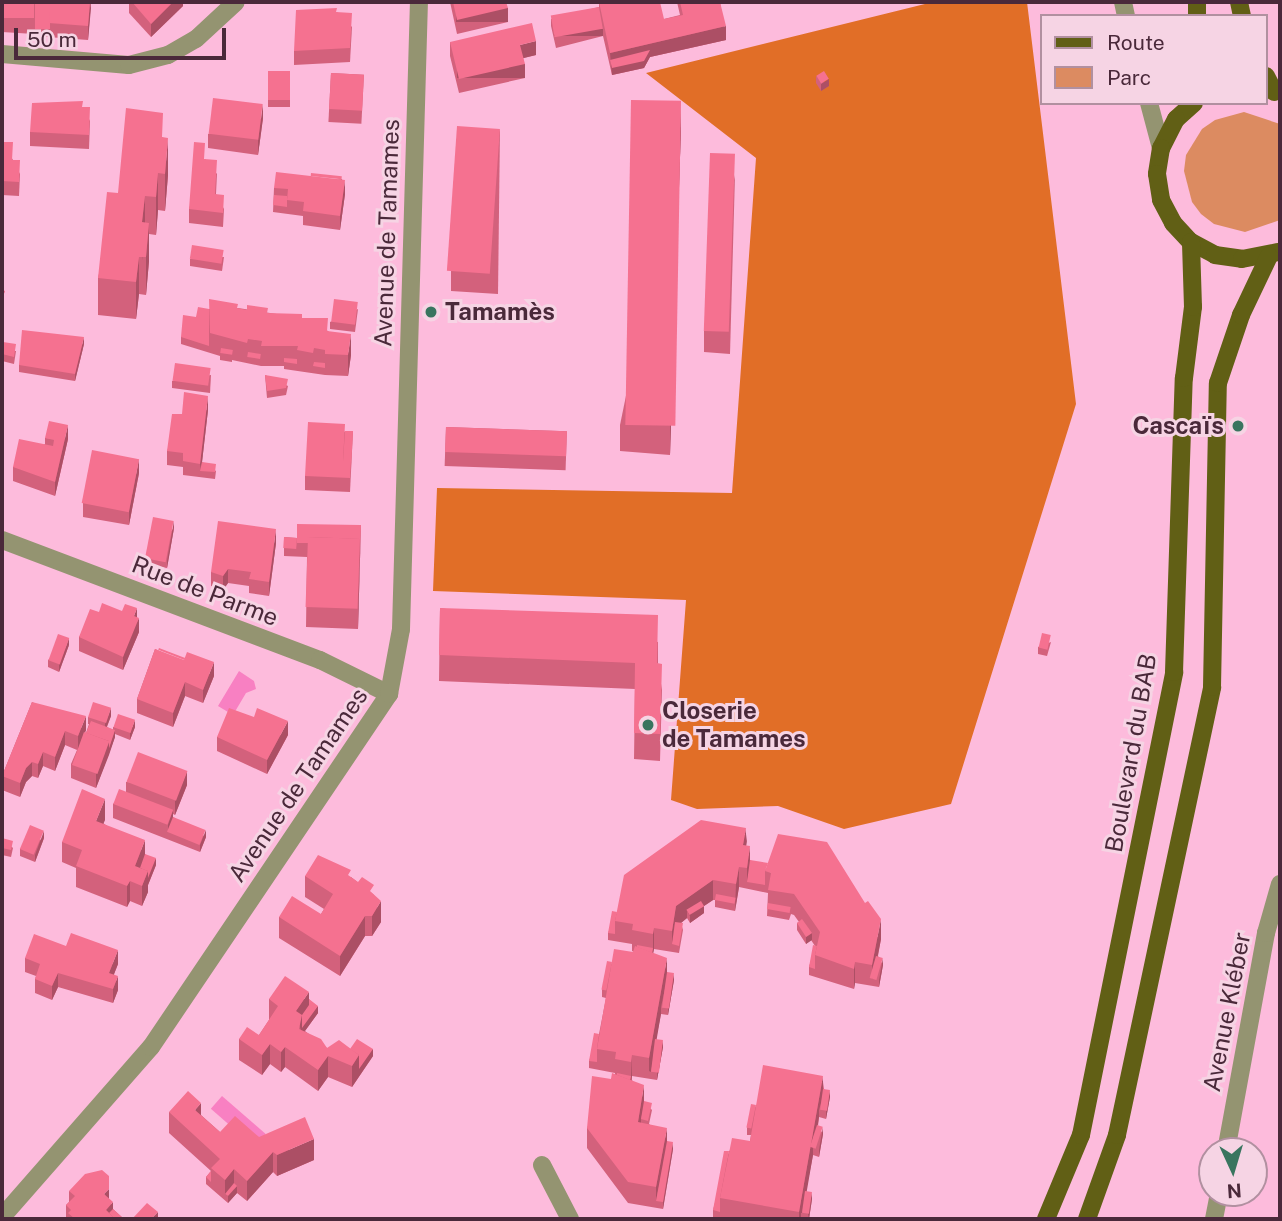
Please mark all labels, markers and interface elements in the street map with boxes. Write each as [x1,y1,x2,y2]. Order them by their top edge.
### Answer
scale bar [18,14,229,58]
legend [1040,14,1268,105]
text: 50 m [27,27,77,52]
text: Route [1107,30,1165,55]
text: Parc [1107,65,1151,90]
street label: Avenue de Tamames [369,118,405,348]
place label: Tamamès [445,298,555,326]
marker: Tamamès [423,304,439,320]
place label: Cascaïs [1132,412,1224,440]
marker: Cascaïs [1230,418,1246,434]
street label: Rue de Parme [127,550,283,632]
street label: Boulevard du BAB [1099,651,1163,855]
street label: Avenue de Tamames [222,682,374,888]
place label: Closerie de Tamames [662,697,806,753]
marker: Closerie de Tamames [640,717,656,733]
street label: Avenue Kléber [1197,930,1257,1094]
north arrow [1198,1137,1268,1207]
text: N [1226,1179,1243,1202]

